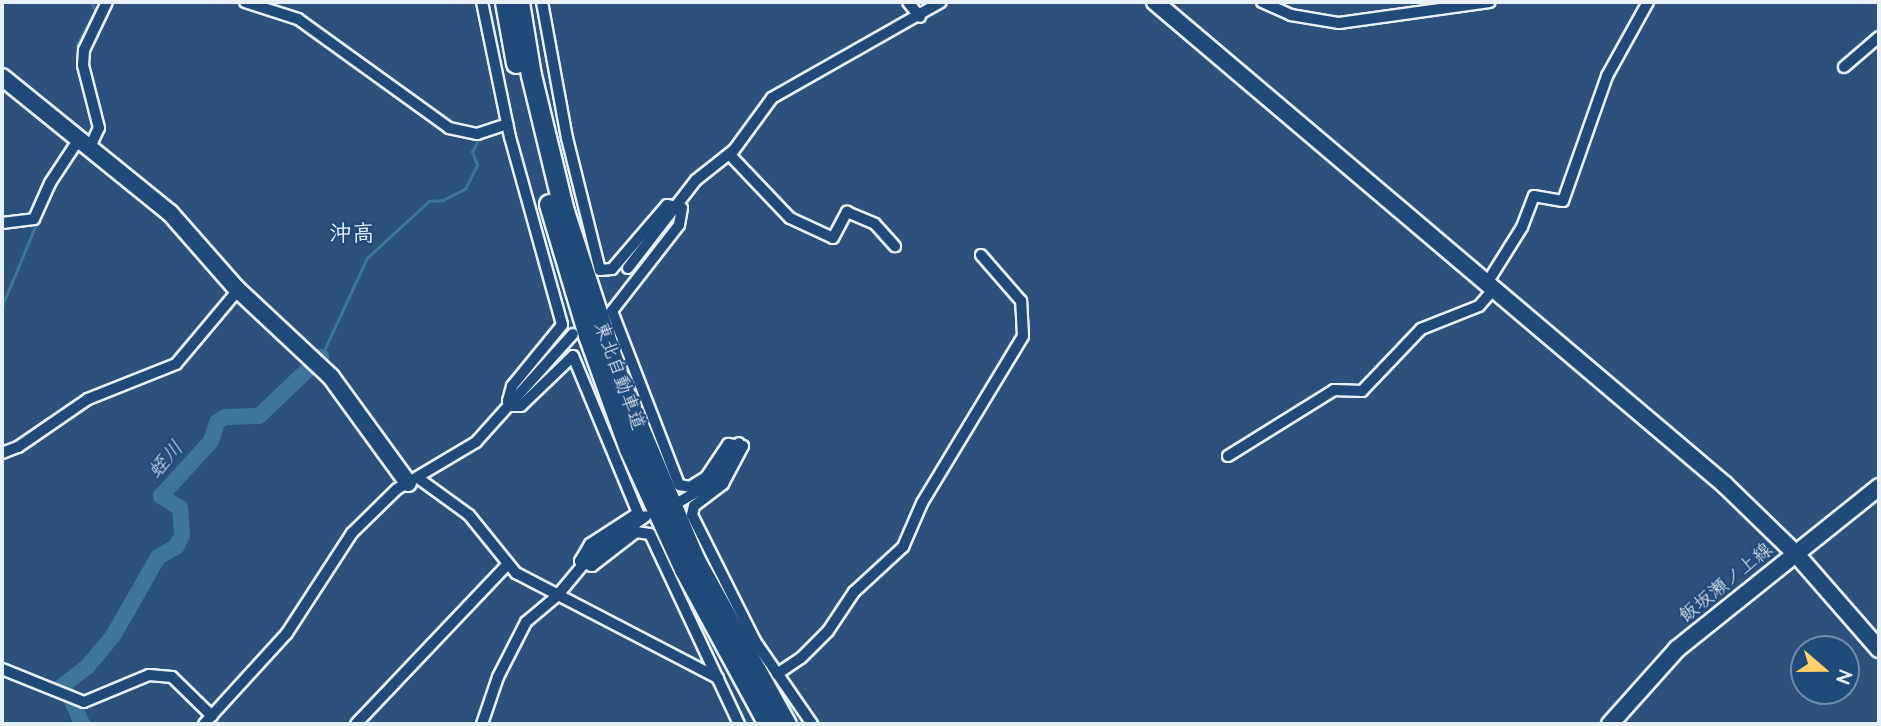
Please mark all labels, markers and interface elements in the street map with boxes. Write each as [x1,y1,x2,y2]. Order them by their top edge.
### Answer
district label: 沖高 [329,220,375,248]
street label: 東北自動車道 [589,319,649,433]
water label: 蛭川 [143,436,189,484]
street label: 飯坂瀬ノ上線 [1675,538,1777,628]
north arrow [1790,635,1860,705]
text: N [1829,666,1858,687]

